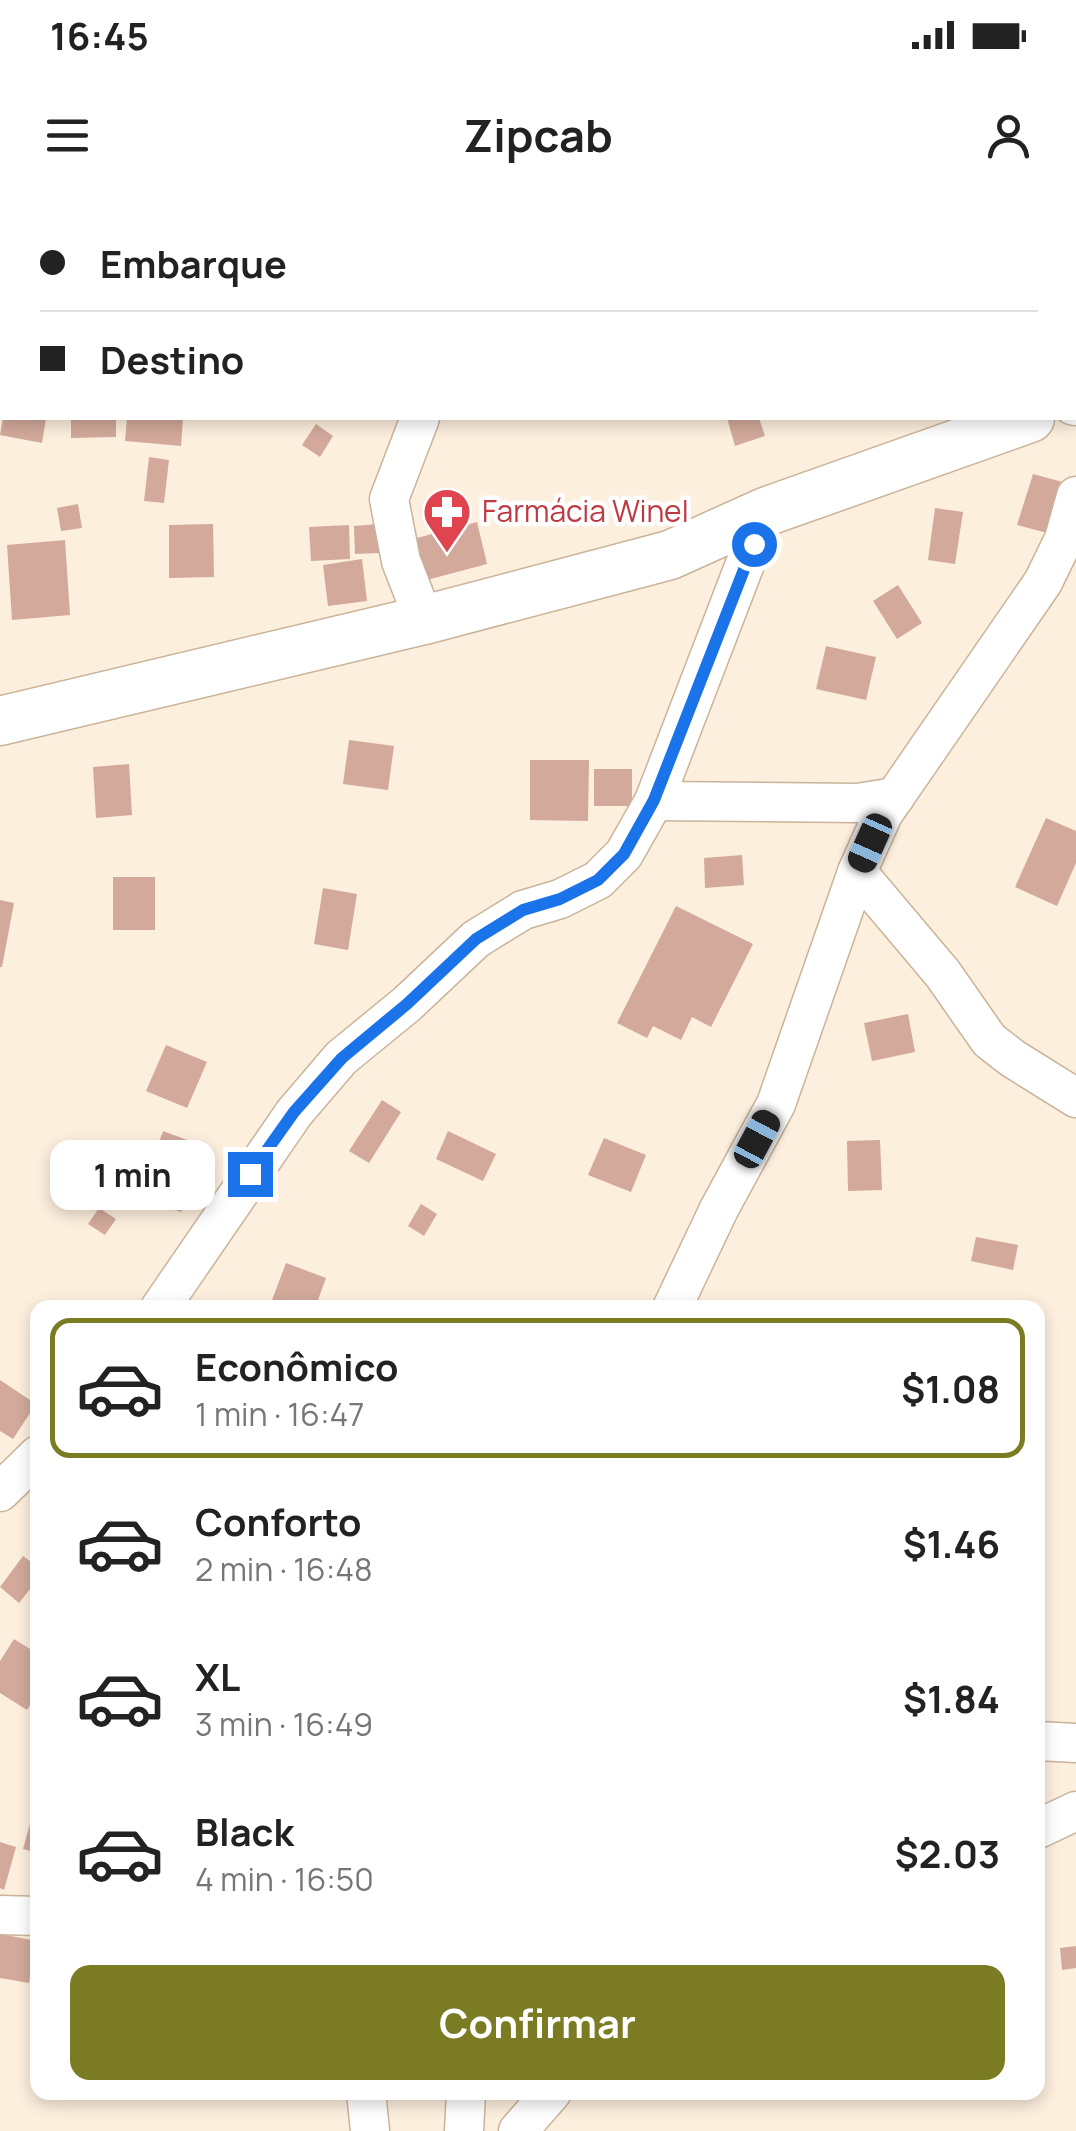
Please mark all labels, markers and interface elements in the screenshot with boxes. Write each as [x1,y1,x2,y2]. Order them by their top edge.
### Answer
text: 16:45 [50,9,149,61]
text: Zipcab [463,104,613,166]
icon: menu [40,108,95,163]
icon: person [981,108,1036,163]
text: Embarque [100,237,287,289]
text: Destino [100,333,244,385]
pharmacy icon: Farmácia Winel [421,486,473,554]
place label: Farmácia Winel [482,490,689,531]
route start [732,522,777,567]
car [844,809,896,877]
car [730,1105,784,1173]
callout: 1 min [50,1139,215,1209]
route end [228,1152,273,1197]
text: 1 min [93,1153,172,1197]
text: Econômico [195,1340,399,1392]
icon: car [75,1343,165,1433]
text: $1.08 [901,1362,1000,1414]
text: 1 min · 16:47 [195,1392,364,1436]
text: Conforto [195,1495,361,1547]
icon: car [75,1498,165,1588]
text: $1.46 [903,1517,1000,1569]
text: 2 min · 16:48 [195,1547,373,1591]
text: XL [195,1650,240,1702]
icon: car [75,1653,165,1743]
text: $1.84 [903,1672,1000,1724]
text: 3 min · 16:49 [195,1702,373,1746]
text: Black [195,1805,294,1857]
icon: car [75,1808,165,1898]
text: $2.03 [895,1827,1000,1879]
text: 4 min · 16:50 [195,1857,374,1901]
button: Confirmar [70,1965,1005,2080]

